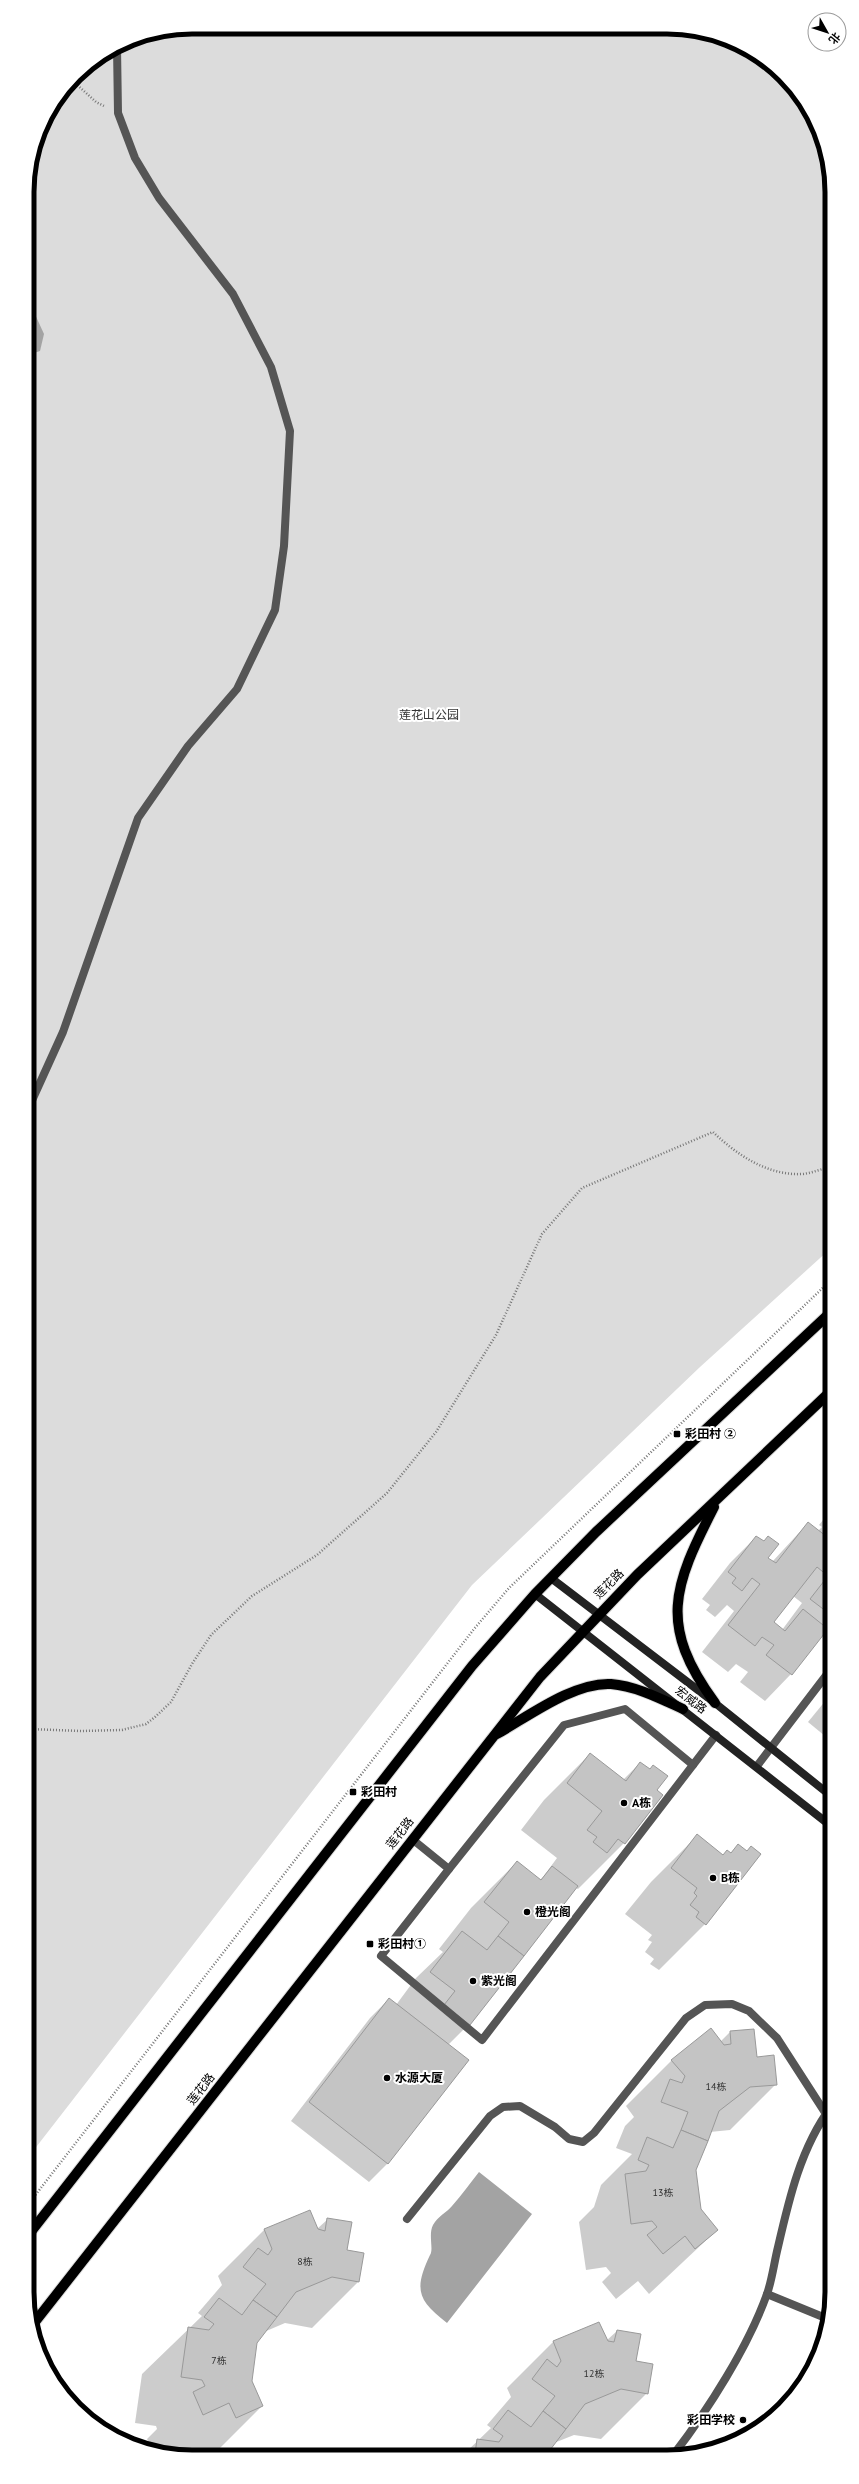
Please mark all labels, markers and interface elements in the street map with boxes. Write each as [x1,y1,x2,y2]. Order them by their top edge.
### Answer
north arrow [807,12,847,52]
text: 北 [826,30,844,47]
park label: 莲花山公园 [399,707,459,722]
place label: 彩田村 ② [685,1426,736,1441]
marker: 彩田村 ② [672,1429,682,1439]
street label: 莲花路 [591,1566,627,1602]
street label: 宏威路 [673,1683,710,1717]
place label: 彩田村 [361,1784,397,1799]
marker: 彩田村 [348,1787,358,1797]
place label: A栋 [632,1795,651,1810]
marker: A栋 [619,1798,629,1808]
street label: 莲花路 [383,1814,417,1851]
place label: B栋 [721,1870,740,1885]
marker: B栋 [708,1873,718,1883]
place label: 橙光阁 [535,1904,571,1919]
marker: 橙光阁 [522,1907,532,1917]
place label: 彩田村① [378,1936,426,1951]
marker: 彩田村① [365,1939,375,1949]
place label: 紫光阁 [481,1973,517,1988]
marker: 紫光阁 [468,1976,478,1986]
street label: 莲花路 [184,2070,218,2107]
place label: 水源大厦 [395,2070,443,2085]
marker: 水源大厦 [382,2073,392,2083]
house number: 14栋 [706,2080,726,2093]
house number: 13栋 [653,2186,673,2199]
house number: 8栋 [297,2255,313,2268]
house number: 7栋 [211,2354,227,2367]
house number: 12栋 [584,2367,604,2380]
place label: 彩田学校 [687,2412,735,2427]
marker: 彩田学校 [738,2415,748,2425]

